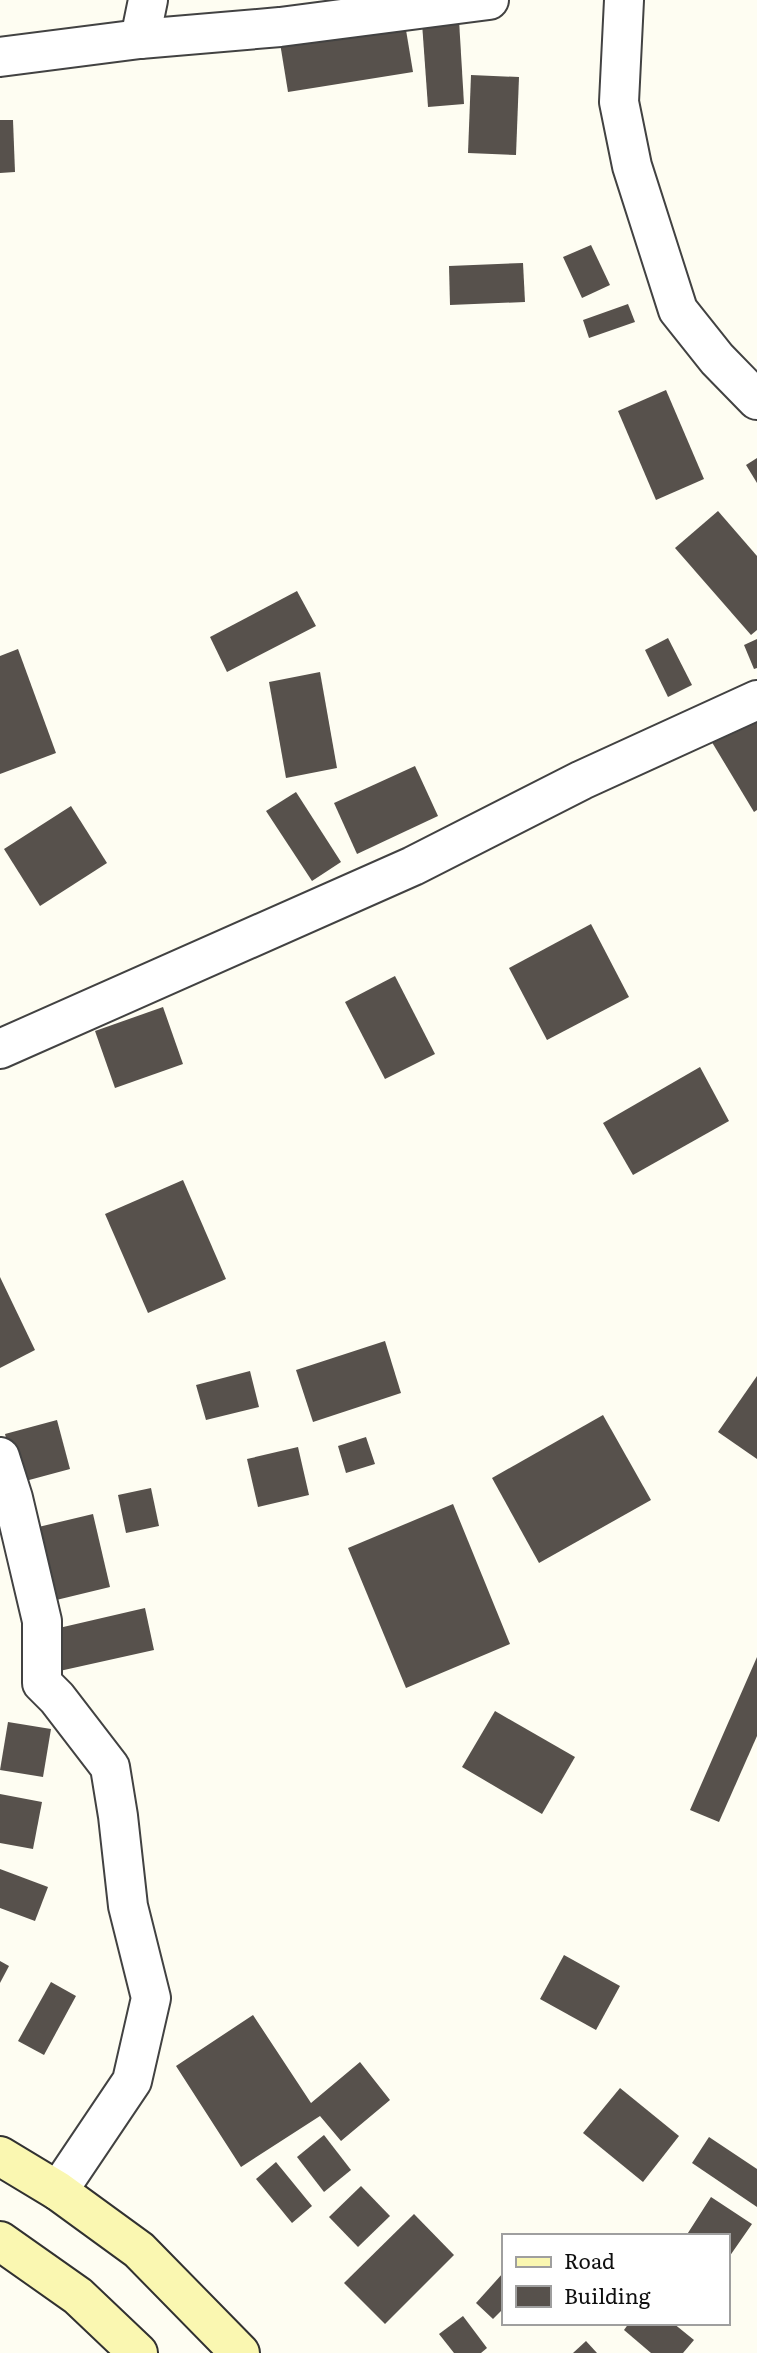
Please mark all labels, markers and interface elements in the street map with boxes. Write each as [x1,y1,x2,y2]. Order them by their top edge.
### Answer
legend [502,2234,729,2325]
text: Road [564,2244,615,2275]
text: Building [564,2279,651,2310]

